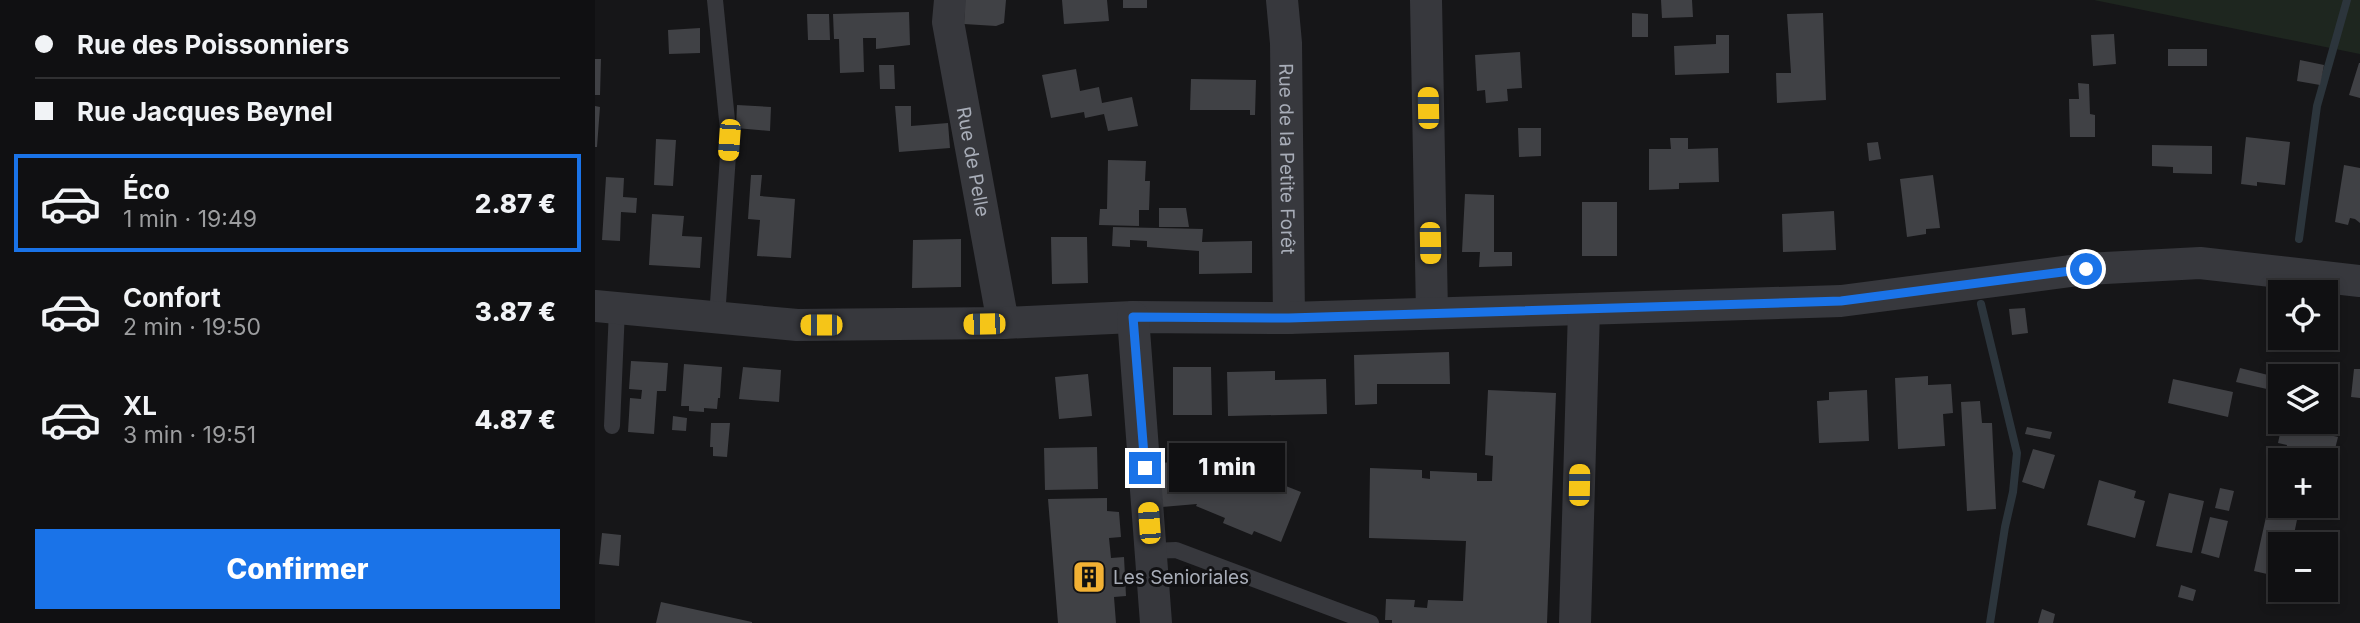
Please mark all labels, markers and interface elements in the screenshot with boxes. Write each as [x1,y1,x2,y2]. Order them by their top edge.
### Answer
text: Rue des Poissonniers [77,29,349,60]
street label: Rue de la Petite Forêt [1274,63,1299,254]
car [1418,87,1439,129]
text: Rue Jacques Beynel [77,96,333,127]
street label: Rue de Pelle [952,105,994,219]
car [718,118,741,162]
icon: car [39,172,102,235]
text: Éco [123,174,170,205]
text: 2.87 € [475,188,556,219]
text: 1 min · 19:49 [123,205,257,233]
car [1420,222,1441,264]
route start [2070,253,2102,285]
icon: car [39,280,102,343]
map controls [2268,280,2338,602]
button: locate [2268,280,2338,350]
text: Confort [123,282,221,313]
text: 3.87 € [475,296,556,327]
text: 2 min · 19:50 [123,313,261,341]
car [963,313,1006,335]
car [801,315,843,336]
button: layers [2268,364,2338,434]
icon: car [39,388,102,451]
text: XL [123,390,157,421]
text: 4.87 € [474,404,556,435]
text: 3 min · 19:51 [123,421,256,449]
callout: 1 min [1169,444,1285,492]
button: + [2268,448,2338,518]
route end [1129,452,1161,484]
text: 1 min [1198,453,1256,481]
car [1569,464,1590,506]
car [1138,501,1161,545]
button: Confirmer [35,529,560,609]
button: − [2268,532,2338,602]
building icon: Les Senioriales [1070,558,1108,596]
place label: Les Senioriales [1113,566,1249,589]

